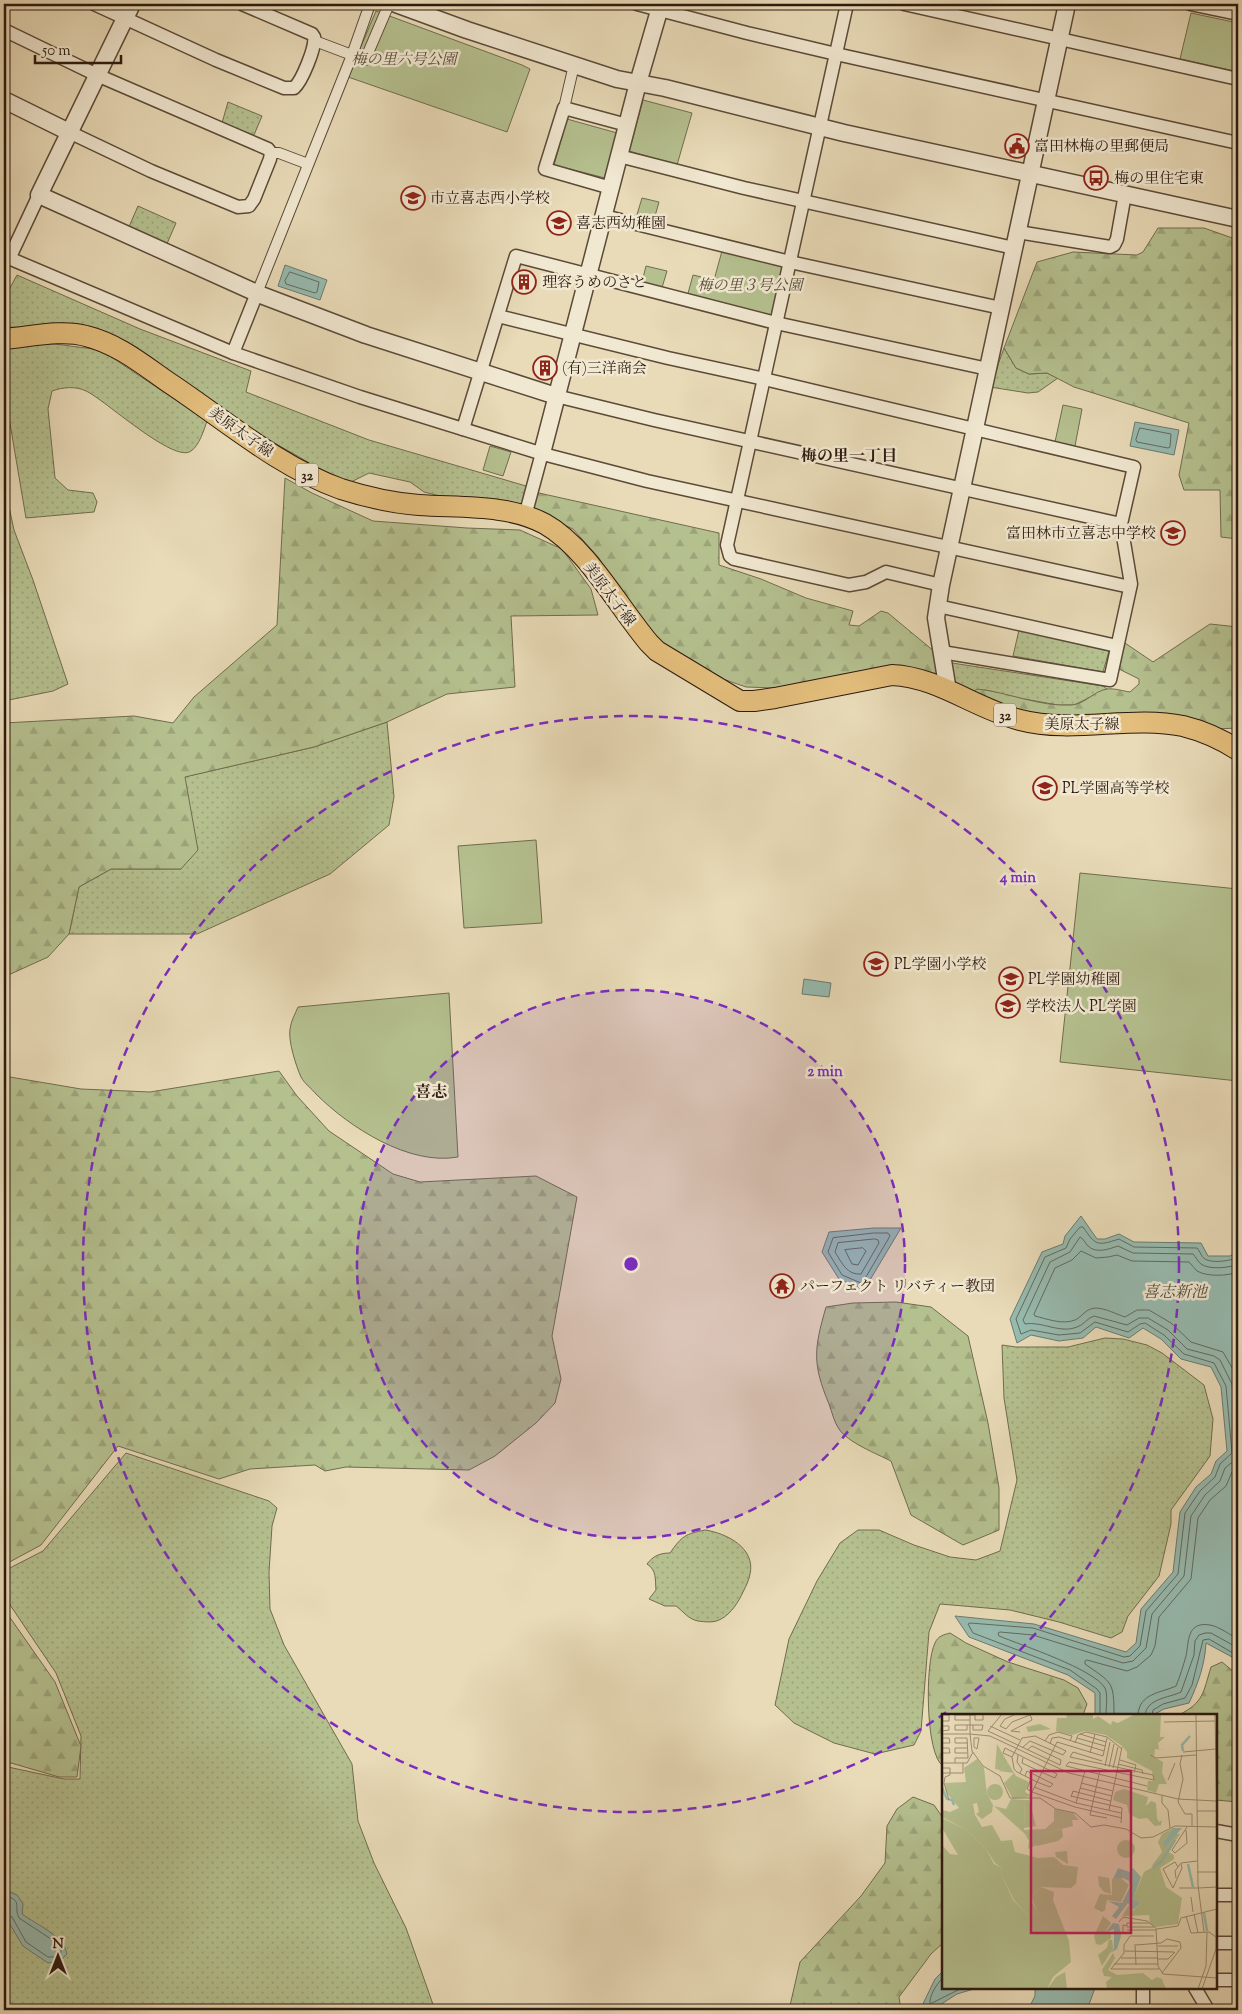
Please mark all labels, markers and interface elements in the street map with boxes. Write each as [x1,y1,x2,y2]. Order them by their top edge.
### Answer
scale bar [35,32,121,64]
text: 50 m [41,41,71,62]
park label: 梅の里六号公園 [351,50,459,71]
public building icon: 富田林梅の里郵便局 [1004,133,1030,159]
place label: 富田林梅の里郵便局 [1034,137,1169,158]
bus stop icon: 梅の里住宅東 [1083,165,1109,191]
place label: 梅の里住宅東 [1114,169,1204,190]
school or university icon: 市立喜志西小学校 [400,185,426,211]
place label: 市立喜志西小学校 [430,189,550,210]
school or university icon: 喜志西幼稚園 [546,210,572,236]
place label: 喜志西幼稚園 [576,214,666,235]
building icon: 理容うめのさと [511,269,537,295]
place label: 理容うめのさと [542,273,647,294]
park label: 梅の里３号公園 [697,276,805,297]
building icon: (有)三洋商会 [532,355,558,381]
place label: (有)三洋商会 [562,359,647,380]
street label: 美原太子線 [203,403,277,463]
district label: 梅の里一丁目 [801,446,897,469]
road number: 32 [296,464,318,486]
school or university icon: 富田林市立喜志中学校 [1160,520,1186,546]
place label: 富田林市立喜志中学校 [1006,524,1156,545]
street label: 美原太子線 [578,559,640,631]
road number: 32 [994,704,1016,726]
street label: 美原太子線 [1044,715,1120,736]
school or university icon: PL学園高等学校 [1032,775,1058,801]
place label: PL学園高等学校 [1062,779,1170,800]
text: 4 min [999,868,1036,889]
school or university icon: PL学園小学校 [863,951,889,977]
place label: PL学園小学校 [894,955,987,976]
school or university icon: PL学園幼稚園 [998,966,1024,992]
place label: PL学園幼稚園 [1028,970,1121,991]
school or university icon: 学校法人 PL学園 [995,993,1021,1019]
place label: 学校法人 PL学園 [1026,997,1137,1018]
text: 2 min [807,1062,843,1083]
district label: 喜志 [415,1082,447,1105]
centre of rings [622,1255,640,1273]
temple icon: パーフェクト リバティー教団 [769,1273,795,1299]
place label: パーフェクト リバティー教団 [800,1277,995,1298]
water label: 喜志新池 [1143,1282,1209,1305]
inset map [942,1714,1217,1989]
north arrow [32,1932,82,1982]
text: N [52,1935,64,1955]

